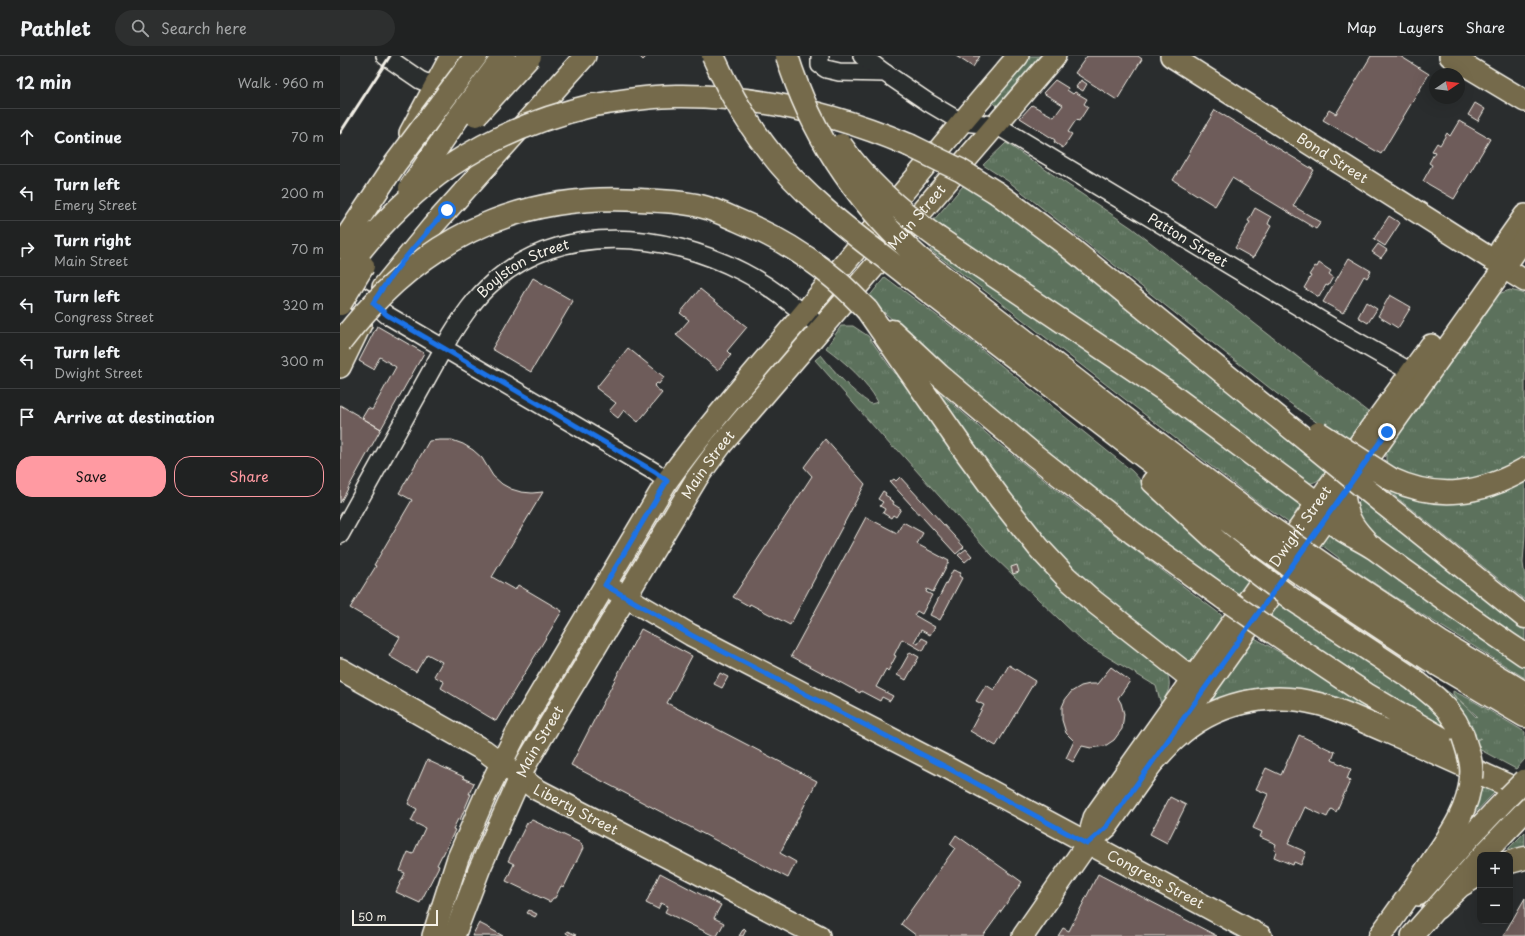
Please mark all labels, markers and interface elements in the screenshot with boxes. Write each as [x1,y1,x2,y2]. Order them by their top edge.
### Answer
search box [115,10,395,46]
text: Pathlet [20,14,91,42]
text: Search here [161,16,247,39]
icon: search [129,17,151,39]
text: Map [1347,17,1377,38]
text: Layers [1399,17,1444,38]
text: Share [1466,17,1505,38]
north arrow [1429,68,1465,104]
text: 12 min [16,69,71,95]
text: Walk · 960 m [238,73,324,92]
text: Continue [54,125,122,148]
icon: ahead [16,126,38,148]
text: 70 m [291,127,324,146]
street label: Bond Street [1293,127,1373,188]
text: Turn left [54,172,120,195]
street label: Main Street [882,179,951,254]
icon: left [16,182,38,204]
text: 200 m [281,183,324,202]
text: Emery Street [54,195,137,214]
route start [438,201,456,219]
street label: Patton Street [1144,208,1232,272]
text: Turn right [54,228,131,251]
street label: Boylston Street [472,233,571,302]
icon: right [16,238,38,260]
text: 70 m [291,239,324,258]
text: Main Street [54,251,128,270]
text: Turn left [54,284,120,307]
icon: left [16,294,38,316]
text: 320 m [282,295,324,314]
text: Congress Street [54,307,154,326]
text: Turn left [54,340,120,363]
icon: left [16,350,38,372]
text: 300 m [280,351,324,370]
text: Dwight Street [54,363,143,382]
text: Arrive at destination [54,405,215,428]
icon: arrive [16,406,38,428]
route end [1378,423,1396,441]
street label: Main Street [676,425,740,503]
button: Save [16,456,166,497]
button: Share [174,456,324,497]
street label: Dwight Street [1264,481,1336,571]
street label: Main Street [511,701,569,780]
street label: Liberty Street [530,778,622,840]
street label: Congress Street [1103,844,1208,914]
map controls [1477,852,1513,924]
button: + [1477,852,1513,888]
button: − [1477,888,1513,924]
scale bar [352,908,438,927]
text: 50 m [358,908,387,925]

